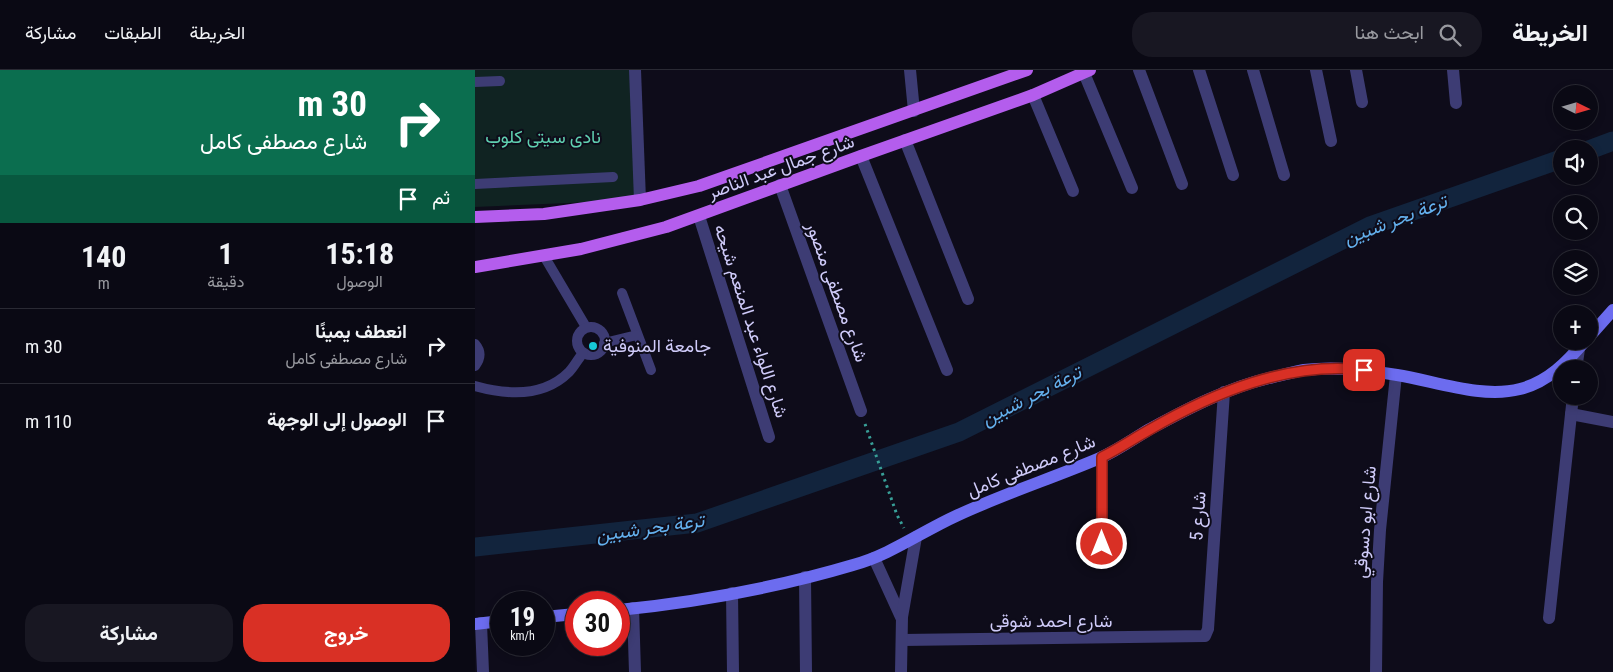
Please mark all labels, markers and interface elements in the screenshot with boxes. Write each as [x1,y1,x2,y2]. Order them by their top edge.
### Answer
search box [1132,12,1482,57]
text: الخريطة [1512,19,1588,47]
text: ابحث هنا [1354,21,1424,44]
icon: search [1436,21,1464,49]
text: مشاركة [25,22,76,43]
text: الطبقات [104,22,161,43]
text: الخريطة [189,22,245,43]
text: 30 m [298,84,367,125]
north arrow [1553,85,1597,130]
map controls [1553,85,1598,405]
icon: right [385,90,450,155]
park label: نادى سيتى كلوب [485,126,601,148]
text: شارع مصطفى كامل [200,129,367,154]
street label: شارع جمال عبد الناصر [704,130,858,205]
button: sound [1553,140,1598,185]
icon: arrive [394,185,422,213]
text: ثم [432,186,450,209]
water label: ترعة بحر شبين [1340,188,1452,250]
button: search [1553,195,1598,240]
street label: شارع مصطفى منصور [800,218,873,365]
street label: شارع اللواء عبد المنعم شيحه [708,221,793,421]
text: 1 [218,236,233,271]
text: 15:18 [325,236,394,271]
text: 140 [81,239,126,274]
button: layers [1553,250,1598,295]
text: دقيقة [207,272,244,291]
text: الوصول [337,272,383,291]
text: m [98,274,110,293]
button: + [1553,305,1598,350]
text: انعطف يمينًا [315,320,407,343]
icon: right [422,332,450,360]
text: 30 m [25,335,62,358]
place label: جامعة المنوفية [603,335,711,357]
marker: جامعة المنوفية [587,340,599,352]
text: شارع مصطفى كامل [286,349,407,368]
pin [1343,349,1385,391]
icon: arrive [1350,356,1378,384]
water label: ترعة بحر شبين [978,360,1087,430]
button: − [1553,360,1598,405]
icon: arrive [422,407,450,435]
text: الوصول إلى الوجهة [267,408,407,431]
text: 110 m [25,410,72,433]
street label: شارع مصطفى كامل [964,430,1099,503]
street label: شارع ابو دسوقي [1349,465,1385,579]
street label: شارع 5 [1185,491,1212,541]
water label: ترعة بحر شبين [595,508,708,546]
position arrow [1075,517,1127,569]
speed limit sign: 30 [565,591,630,656]
text: 19 [510,603,535,632]
button: مشاركة [25,604,233,662]
button: خروج [243,604,450,662]
street label: شارع احمد شوقى [990,610,1112,633]
text: km/h [510,629,535,643]

